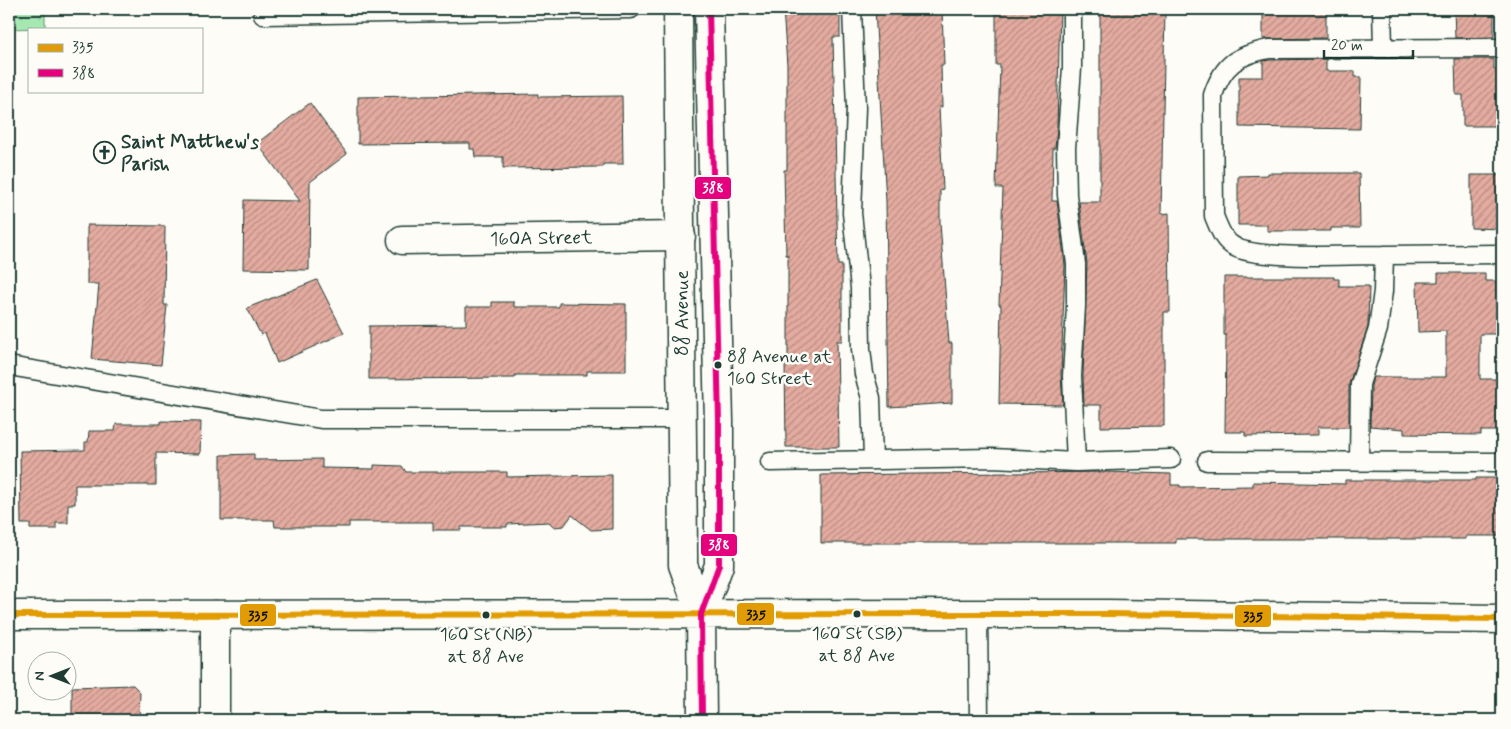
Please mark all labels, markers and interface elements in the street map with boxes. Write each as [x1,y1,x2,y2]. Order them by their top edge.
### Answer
legend [28,28,202,92]
scale bar [1324,28,1412,60]
text: 20 m [1331,36,1363,56]
text: 335 [72,38,93,58]
text: 388 [72,64,95,84]
place label: Saint Matthew's Parish [121,130,259,177]
church icon: Saint Matthew's Parish [93,140,117,164]
line badge: 388 [694,176,732,200]
text: 388 [702,179,724,197]
street label: 160A Street [490,225,592,252]
street label: 88 Avenue [670,270,695,356]
place label: 88 Avenue at 160 Street [727,345,832,391]
marker: 88 Avenue at 160 Street [713,360,723,370]
line badge: 388 [700,533,738,557]
text: 388 [708,536,730,554]
line badge: 335 [736,602,775,626]
line badge: 335 [239,603,277,627]
line badge: 335 [1234,604,1272,628]
text: 335 [746,606,766,624]
text: 335 [248,607,268,625]
text: 335 [1243,608,1263,626]
marker: 160 St (SB) at 88 Ave [852,609,862,619]
marker: 160 St (NB) at 88 Ave [481,610,491,620]
place label: 160 St (SB) at 88 Ave [812,622,903,668]
place label: 160 St (NB) at 88 Ave [440,623,533,669]
north arrow [28,652,78,702]
text: N [31,671,49,681]

